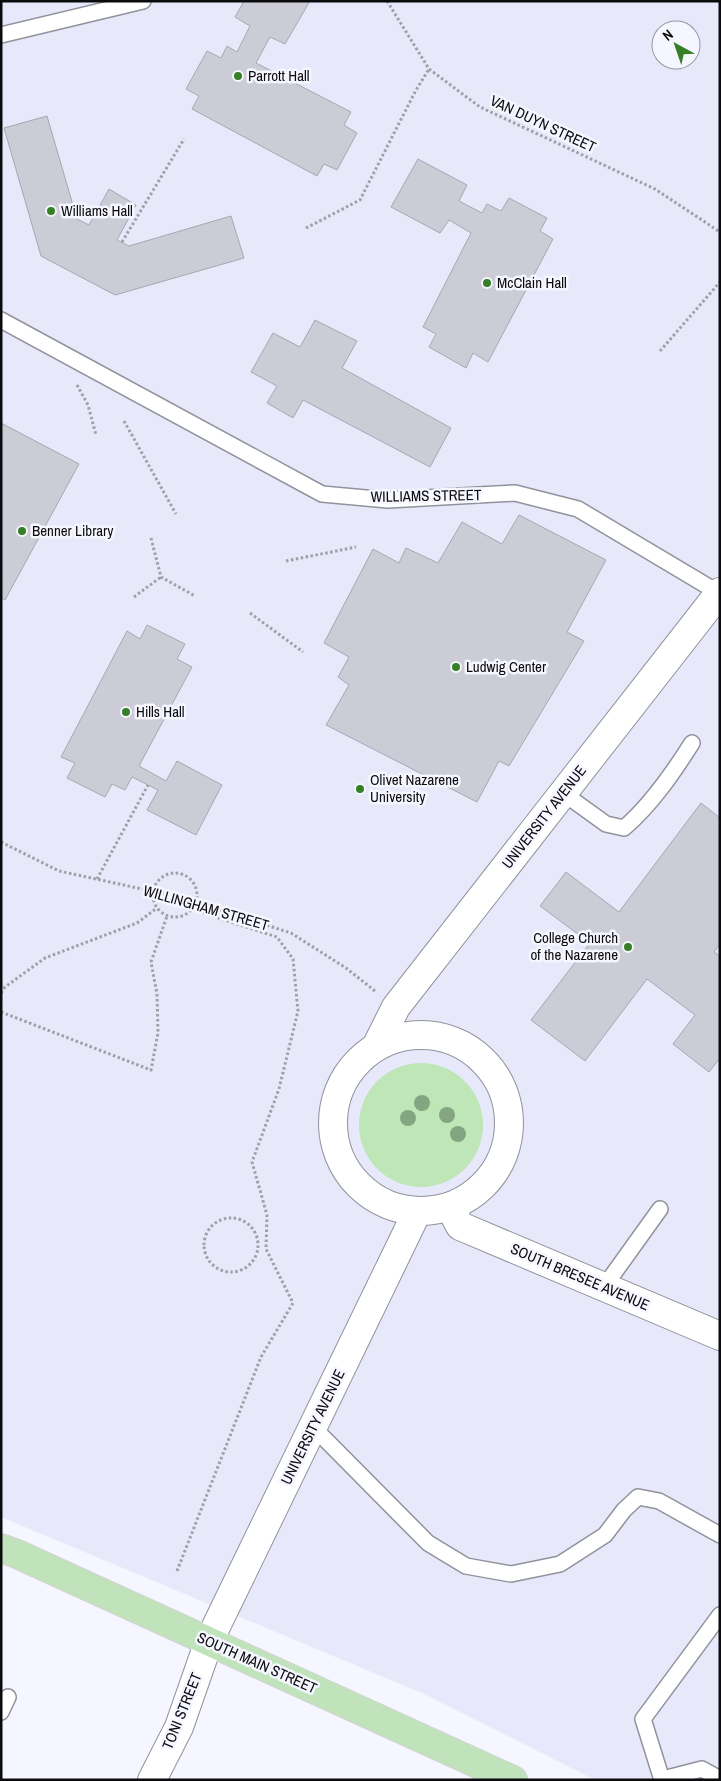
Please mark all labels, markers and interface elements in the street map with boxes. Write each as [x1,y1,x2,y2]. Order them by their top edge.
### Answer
north arrow [651,20,701,70]
text: N [659,25,677,45]
place label: Parrott Hall [248,65,310,86]
marker: Parrott Hall [232,70,244,82]
street label: VAN DUYN STREET [487,90,600,157]
place label: Williams Hall [61,200,133,221]
marker: Williams Hall [45,205,57,217]
place label: McClain Hall [497,272,567,293]
marker: McClain Hall [481,277,493,289]
street label: WILLIAMS STREET [370,484,482,507]
place label: Benner Library [32,520,114,541]
marker: Benner Library [16,525,28,537]
place label: Ludwig Center [466,656,546,677]
marker: Ludwig Center [450,661,462,673]
place label: Hills Hall [136,701,185,722]
marker: Hills Hall [120,706,132,718]
street label: UNIVERSITY AVENUE [497,761,591,873]
place label: Olivet Nazarene University [370,769,459,807]
marker: Olivet Nazarene University [354,783,366,795]
street label: WILLINGHAM STREET [141,880,272,936]
place label: College Church of the Nazarene [530,927,618,965]
marker: College Church of the Nazarene [622,941,634,953]
street label: SOUTH BRESEE AVENUE [508,1238,653,1315]
street label: UNIVERSITY AVENUE [275,1366,350,1488]
street label: SOUTH MAIN STREET [194,1627,321,1699]
street label: TONI STREET [157,1669,207,1752]

